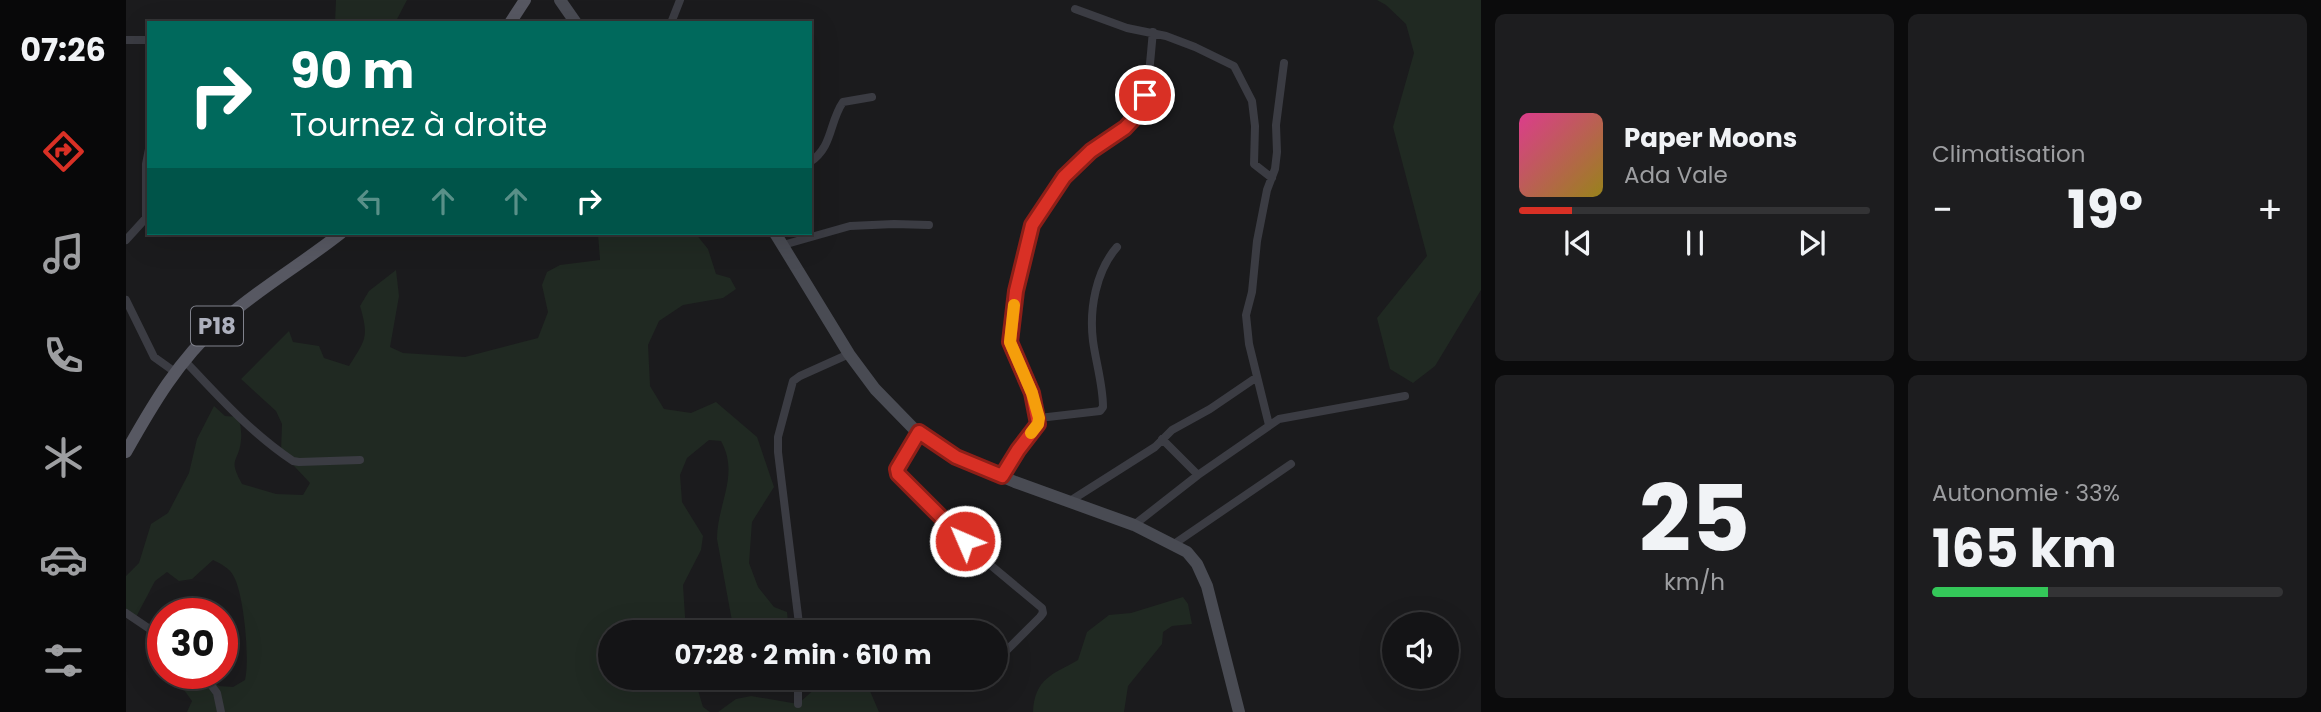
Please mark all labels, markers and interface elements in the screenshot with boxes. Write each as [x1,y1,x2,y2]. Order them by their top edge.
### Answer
text: 07:26 [20,27,106,72]
text: 90 m [290,37,414,105]
icon: right [175,49,266,140]
pin [1115,65,1175,125]
icon: arrive [1126,76,1164,114]
text: Tournez à droite [290,102,547,147]
text: Paper Moons [1624,120,1797,156]
icon: directions [39,127,88,176]
text: Climatisation [1932,138,2085,170]
text: Ada Vale [1624,159,1728,191]
text: 19° [2067,173,2143,246]
icon: left [351,182,389,220]
icon: ahead [424,182,462,220]
icon: ahead [497,182,535,220]
icon: right [570,182,608,220]
text: − [1932,183,1953,236]
text: + [2257,183,2283,236]
icon: previous [1559,224,1597,262]
icon: pause [1676,224,1714,262]
icon: next [1793,224,1831,262]
icon: music [39,229,88,278]
road number: P18 [191,306,243,346]
icon: phone [39,331,88,380]
icon: climate [39,433,88,482]
text: 25 [1639,455,1750,583]
text: Autonomie · 33% [1932,477,2120,509]
position arrow [928,504,1002,578]
text: 165 km [1932,512,2117,585]
icon: car [39,535,88,584]
text: km/h [1664,566,1725,598]
speed limit sign: 30 [147,598,238,689]
map controls [1382,612,1459,689]
button: sound [1382,612,1459,689]
icon: filters [39,636,88,685]
text: 07:28 · 2 min · 610 m [675,637,931,673]

